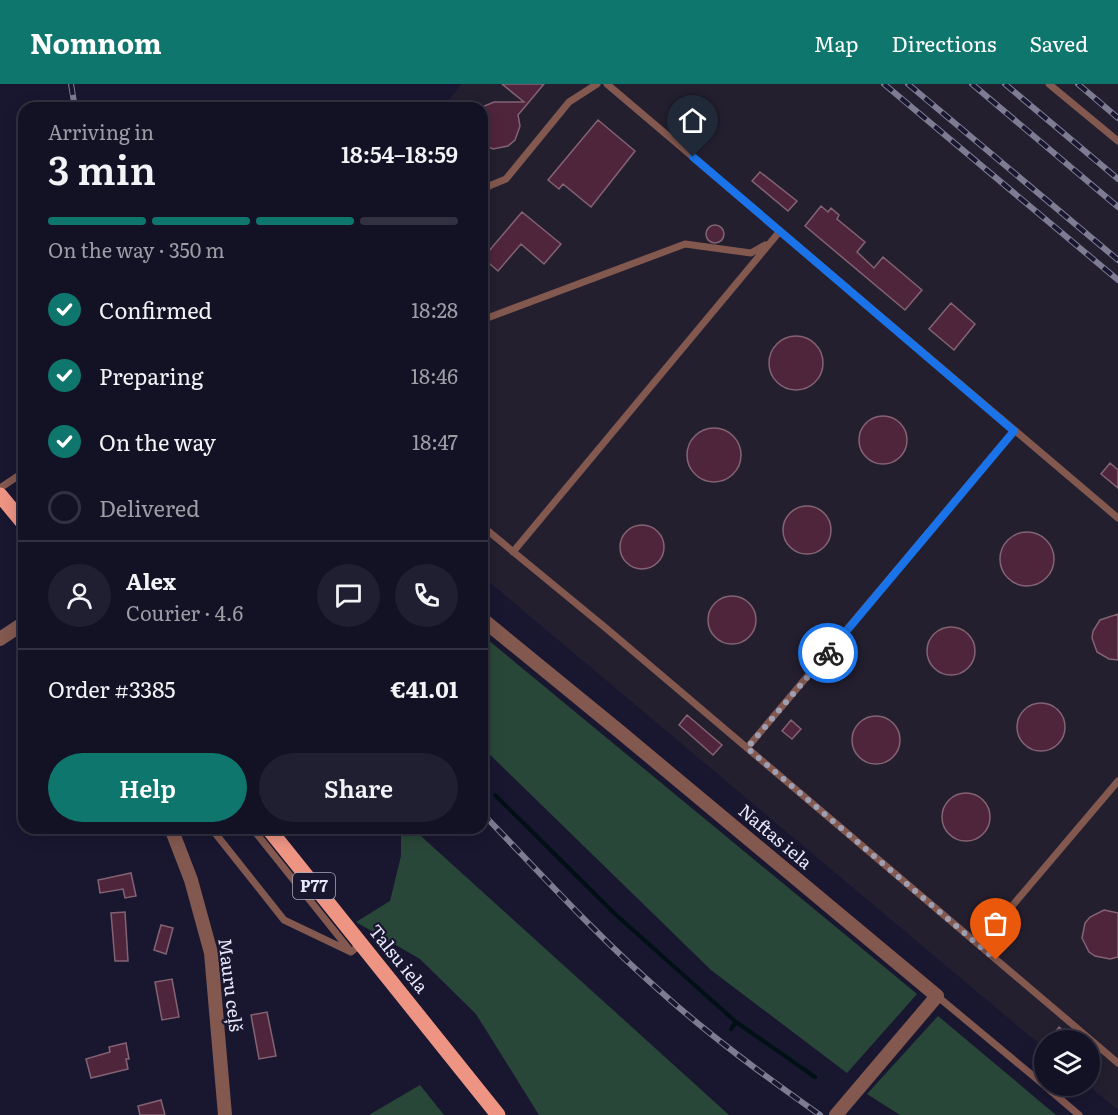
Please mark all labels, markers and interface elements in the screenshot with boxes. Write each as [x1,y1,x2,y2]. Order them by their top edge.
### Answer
text: Nomnom [30,21,162,63]
text: Map [814,27,859,58]
text: Directions [892,27,997,58]
text: Saved [1030,27,1088,58]
pin [667,95,718,157]
icon: home [676,104,709,137]
text: Arriving in [48,116,154,146]
text: 18:54–18:59 [341,137,458,170]
text: 3 min [48,139,156,197]
text: On the way · 350 m [48,234,225,264]
icon: check [48,293,81,326]
text: Confirmed [99,293,212,326]
text: 18:28 [411,294,458,324]
icon: check [48,359,81,392]
text: Preparing [99,359,203,392]
text: 18:46 [411,360,458,390]
icon: check [48,425,81,458]
text: On the way [99,425,216,458]
text: 18:47 [412,426,458,456]
text: Delivered [99,491,200,524]
button: person [48,564,111,627]
text: Alex [126,564,176,597]
button: chat [317,564,380,627]
button: phone [395,564,458,627]
text: Courier · 4.6 [126,597,243,627]
courier [798,623,858,683]
icon: bike [812,637,845,670]
text: Order #3385 [48,672,175,705]
text: €41.01 [390,672,458,705]
button: Help [48,753,247,822]
button: Share [259,753,458,822]
street label: Naftas iela [733,797,819,875]
road number: P77 [293,873,335,899]
pin [970,898,1021,960]
icon: bag [979,907,1012,940]
street label: Talsu iela [363,918,436,998]
street label: Mauru ceļš [212,937,251,1033]
map controls [1034,1030,1100,1096]
button: layers [1034,1030,1100,1096]

